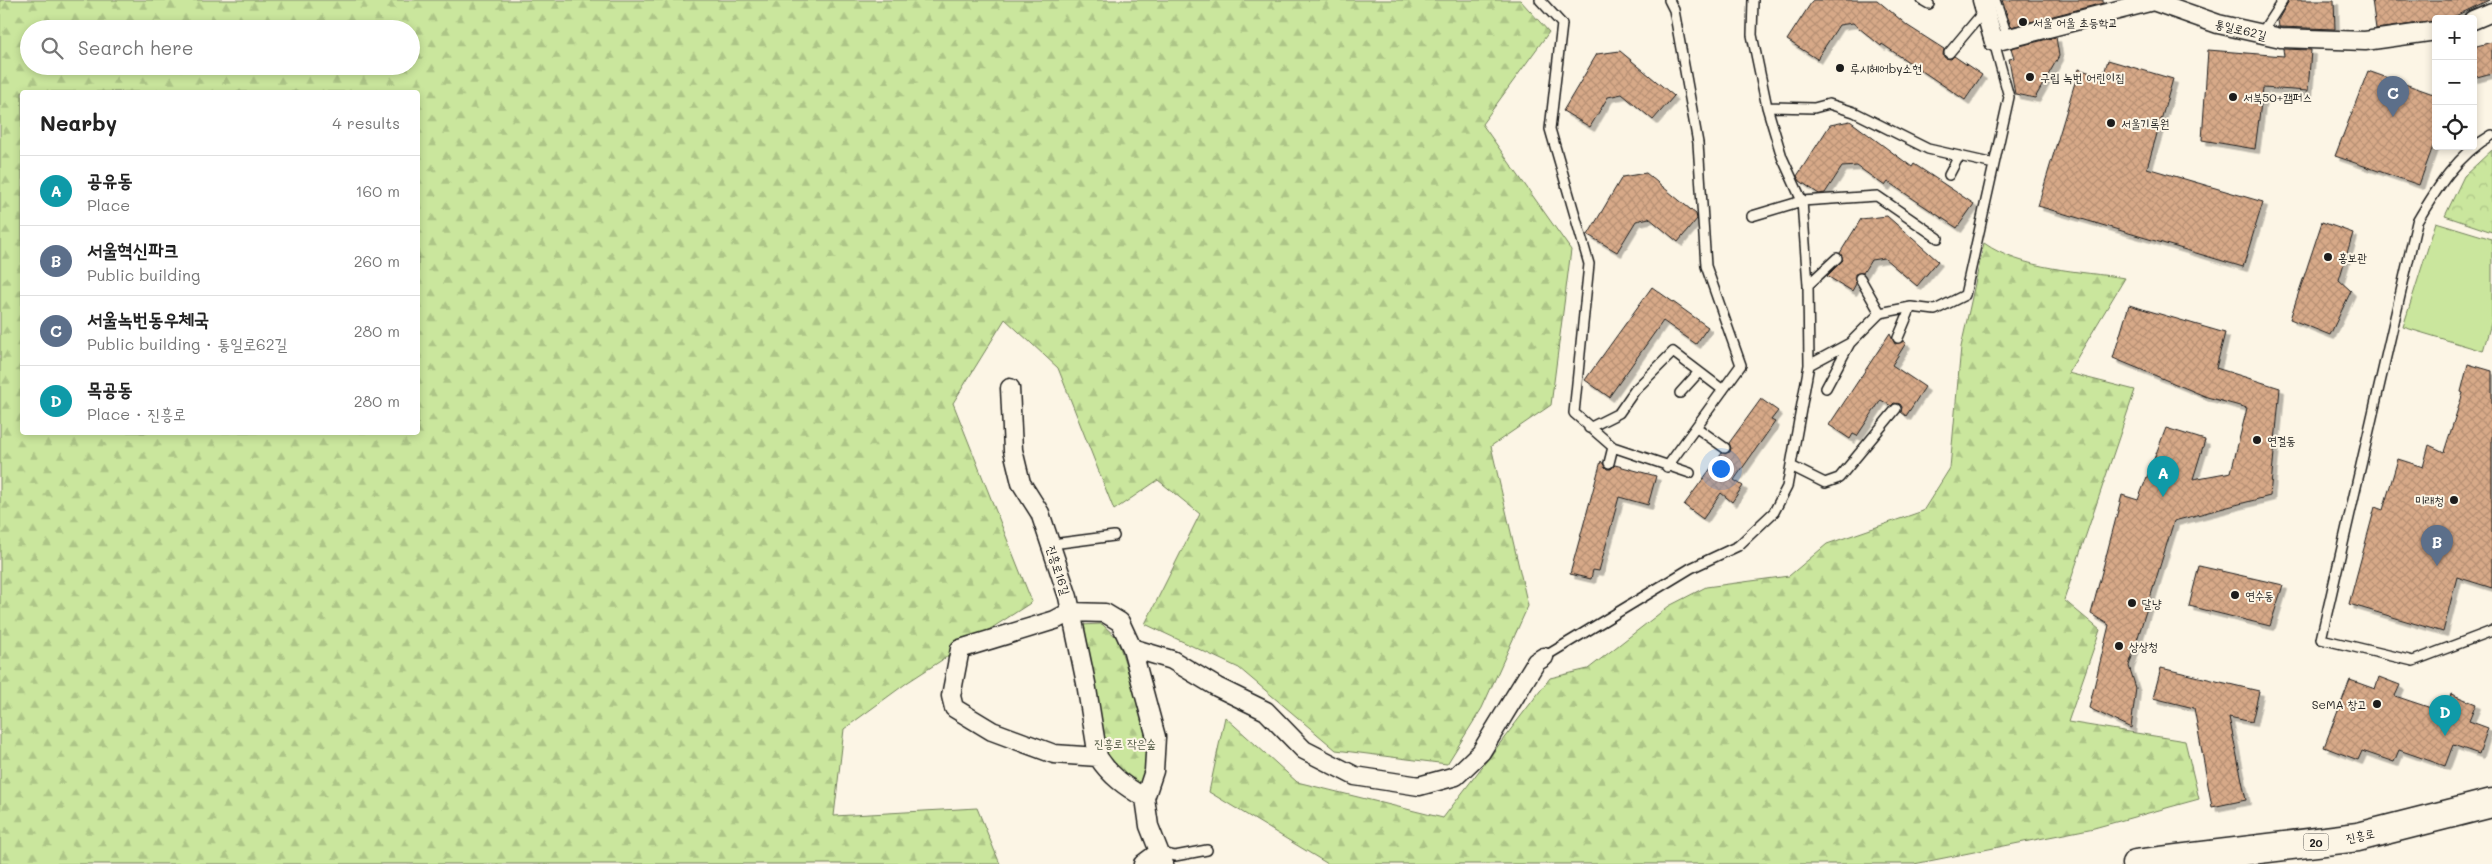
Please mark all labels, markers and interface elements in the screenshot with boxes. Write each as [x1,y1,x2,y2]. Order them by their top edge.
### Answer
place label: 서울 어울 초등학교 [2033,14,2118,30]
street label: 통일로62길 [2214,15,2269,43]
map controls [2432,15,2477,150]
button: + [2432,15,2477,60]
marker: 서울 어울 초등학교 [2017,16,2029,28]
search box [20,20,420,75]
icon: search [38,34,66,62]
text: Search here [78,35,194,60]
place label: 루시헤어by소현 [1850,60,1922,76]
button: − [2432,60,2477,105]
marker: 루시헤어by소현 [1834,62,1846,74]
place label: 구립 녹번 어린이집 [2040,69,2125,85]
marker: 구립 녹번 어린이집 [2024,71,2036,83]
pin: C [2377,76,2409,117]
place label: 서북50+캠퍼스 [2243,89,2312,105]
marker: 서북50+캠퍼스 [2227,91,2239,103]
button: locate [2432,105,2477,150]
text: Nearby [40,109,117,136]
text: 4 results [332,112,400,133]
place label: 서울기록원 [2121,115,2169,131]
marker: 서울기록원 [2105,117,2117,129]
text: 공유동 [87,167,133,192]
text: A [50,180,62,201]
text: 160 m [355,180,400,201]
text: Place [87,194,130,215]
text: 서울혁신파크 [87,237,179,262]
place label: 홍보관 [2338,249,2367,265]
text: B [51,250,61,271]
text: 260 m [354,250,400,271]
marker: 홍보관 [2322,251,2334,263]
text: Public building [87,264,200,285]
text: 서울녹번동우체국 [87,306,209,331]
text: C [50,320,62,341]
text: 280 m [354,320,400,341]
text: Public building · 통일로62길 [87,333,288,354]
text: 목공동 [87,376,133,401]
text: D [50,390,62,411]
text: 280 m [354,390,400,411]
text: Place · 진흥로 [87,403,186,424]
place label: 연결동 [2267,432,2296,448]
marker: 연결동 [2251,434,2263,446]
your location [1708,456,1734,482]
pin: A [2147,456,2179,497]
place label: 미래청 [2415,492,2444,508]
marker: 미래청 [2448,494,2460,506]
pin: B [2421,525,2453,566]
street label: 진흥로16길 [1044,543,1074,597]
place label: 연수동 [2245,587,2274,603]
marker: 연수동 [2229,589,2241,601]
place label: 달냥 [2142,595,2162,611]
marker: 달냥 [2126,597,2138,609]
place label: 상상청 [2129,638,2158,654]
marker: 상상청 [2113,640,2125,652]
pin: D [2429,695,2461,736]
place label: SeMA 창고 [2312,696,2367,712]
marker: SeMA 창고 [2371,698,2383,710]
park label: 진흥로 작은숲 [1094,735,1156,751]
street label: 진흥로 [2344,824,2376,846]
road number: 20 [2304,834,2328,850]

